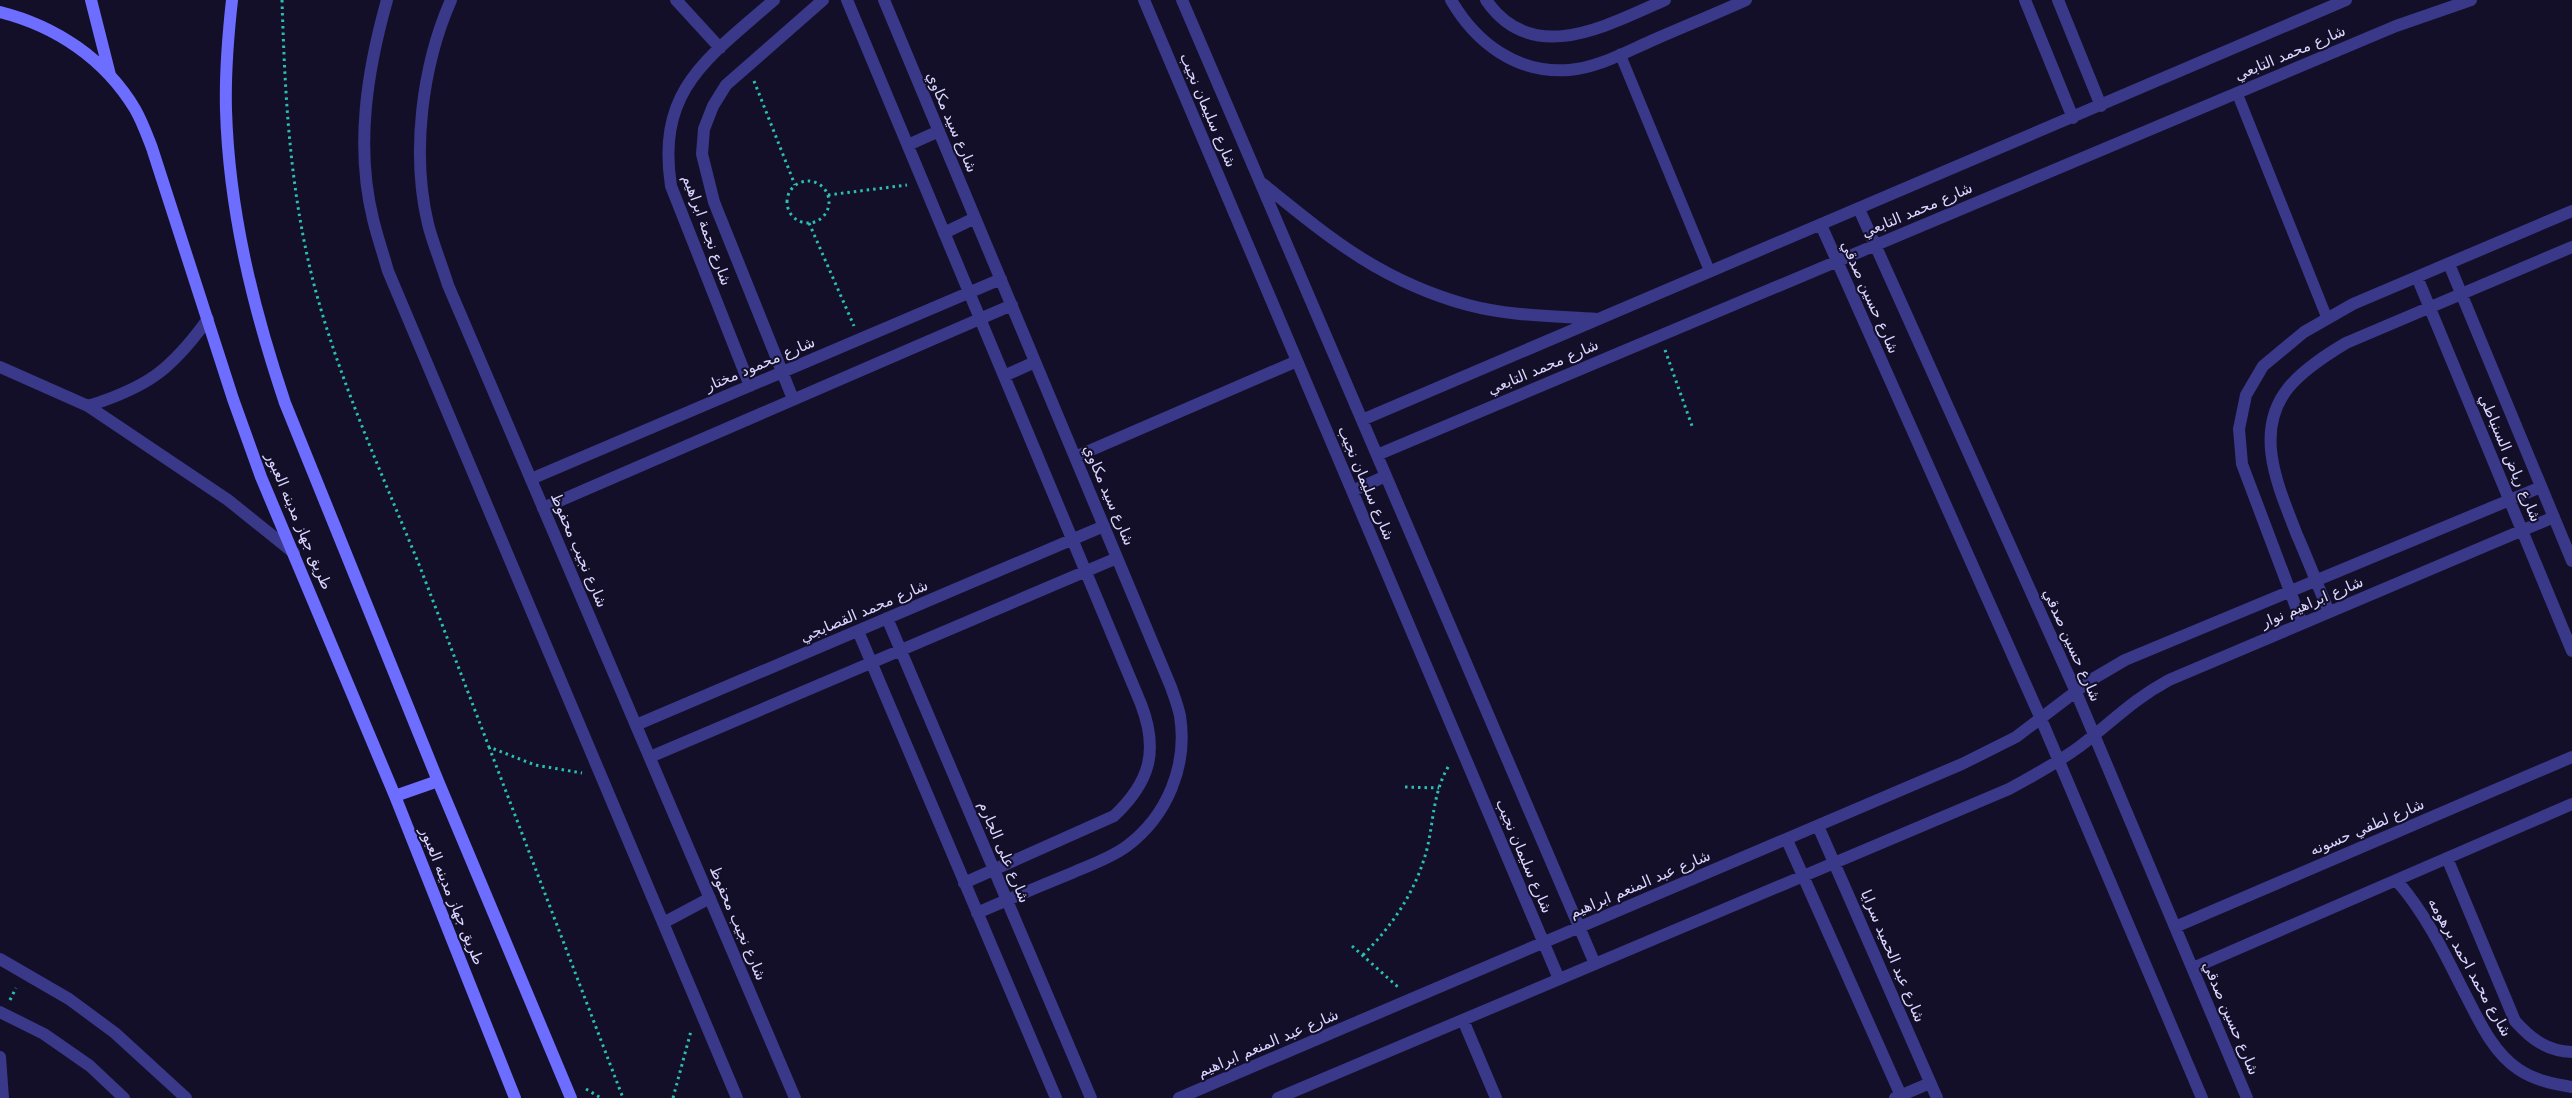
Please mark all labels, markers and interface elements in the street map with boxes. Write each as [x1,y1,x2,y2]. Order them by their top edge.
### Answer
street label: شارع محمد التابعي [2232,21,2349,85]
street label: شارع سليمان نجيب [1176,50,1240,170]
street label: شارع سيد مكاوي [922,69,981,175]
street label: شارع نجمة ابراهيم [679,172,735,288]
street label: شارع محمد التابعي [1859,178,1976,242]
street label: شارع حسين صدقي [1836,238,1903,357]
street label: شارع محمود مختار [701,333,818,396]
street label: شارع محمد التابعي [1485,335,1602,399]
street label: شارع رياض السنباطي [2474,391,2545,525]
street label: شارع سليمان نجيب [1334,423,1398,543]
street label: شارع سيد مكاوي [1079,442,1138,548]
street label: طريق جهاز مدينه العبور [262,449,336,592]
street label: شارع نجيب محفوظ [547,490,611,610]
street label: شارع ابراهيم نوار [2257,572,2366,632]
street label: شارع محمد القصابجي [797,576,931,647]
street label: شارع حسين صدقي [2038,586,2105,705]
street label: شارع لطفي حسونه [2307,795,2427,860]
street label: شارع سليمان نجيب [1492,796,1556,916]
street label: شارع على الجارم [974,798,1034,906]
street label: طريق جهاز مدينه العبور [416,823,488,968]
street label: شارع عبد المنعم ابراهيم [1567,846,1713,922]
street label: شارع نجيب محفوظ [706,863,770,983]
street label: شارع عبد الحميد سرايا [1857,887,1929,1025]
street label: شارع محمد احمد برهومه [2424,894,2516,1040]
street label: شارع حسين صدقي [2198,958,2263,1078]
street label: شارع عبد المنعم ابراهيم [1195,1005,1341,1081]

